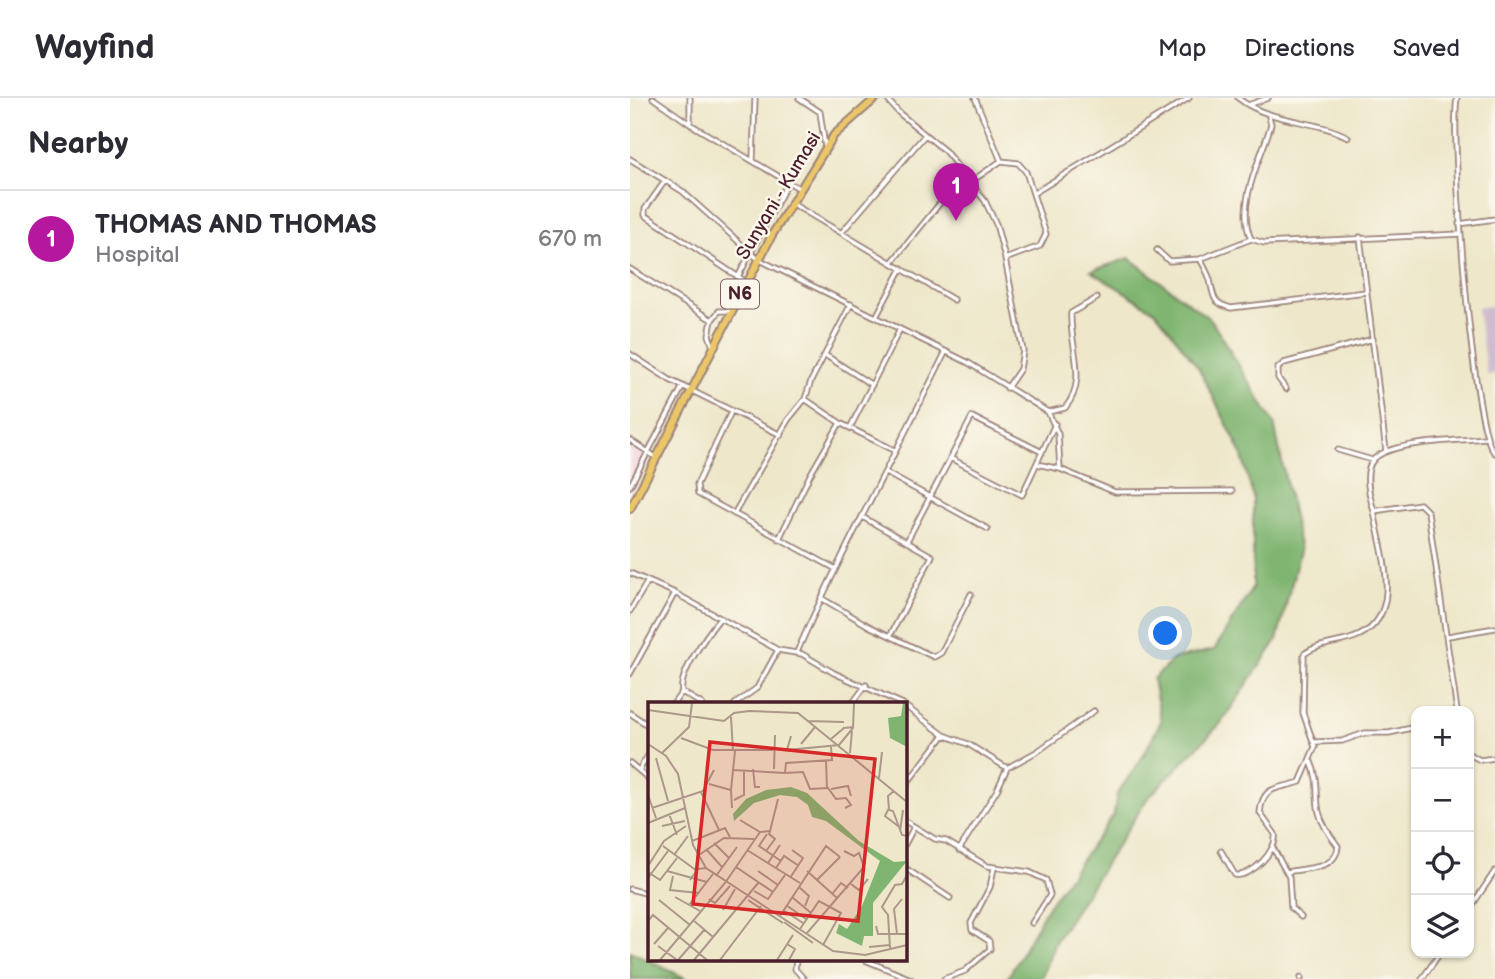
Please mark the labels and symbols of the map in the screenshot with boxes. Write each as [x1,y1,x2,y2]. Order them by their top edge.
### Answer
street label: Sunyani - Kumasi [732,128,826,264]
pin: 1 [933,163,979,221]
road number: N6 [721,280,759,308]
your location [1148,616,1182,650]
inset map [648,702,906,962]

